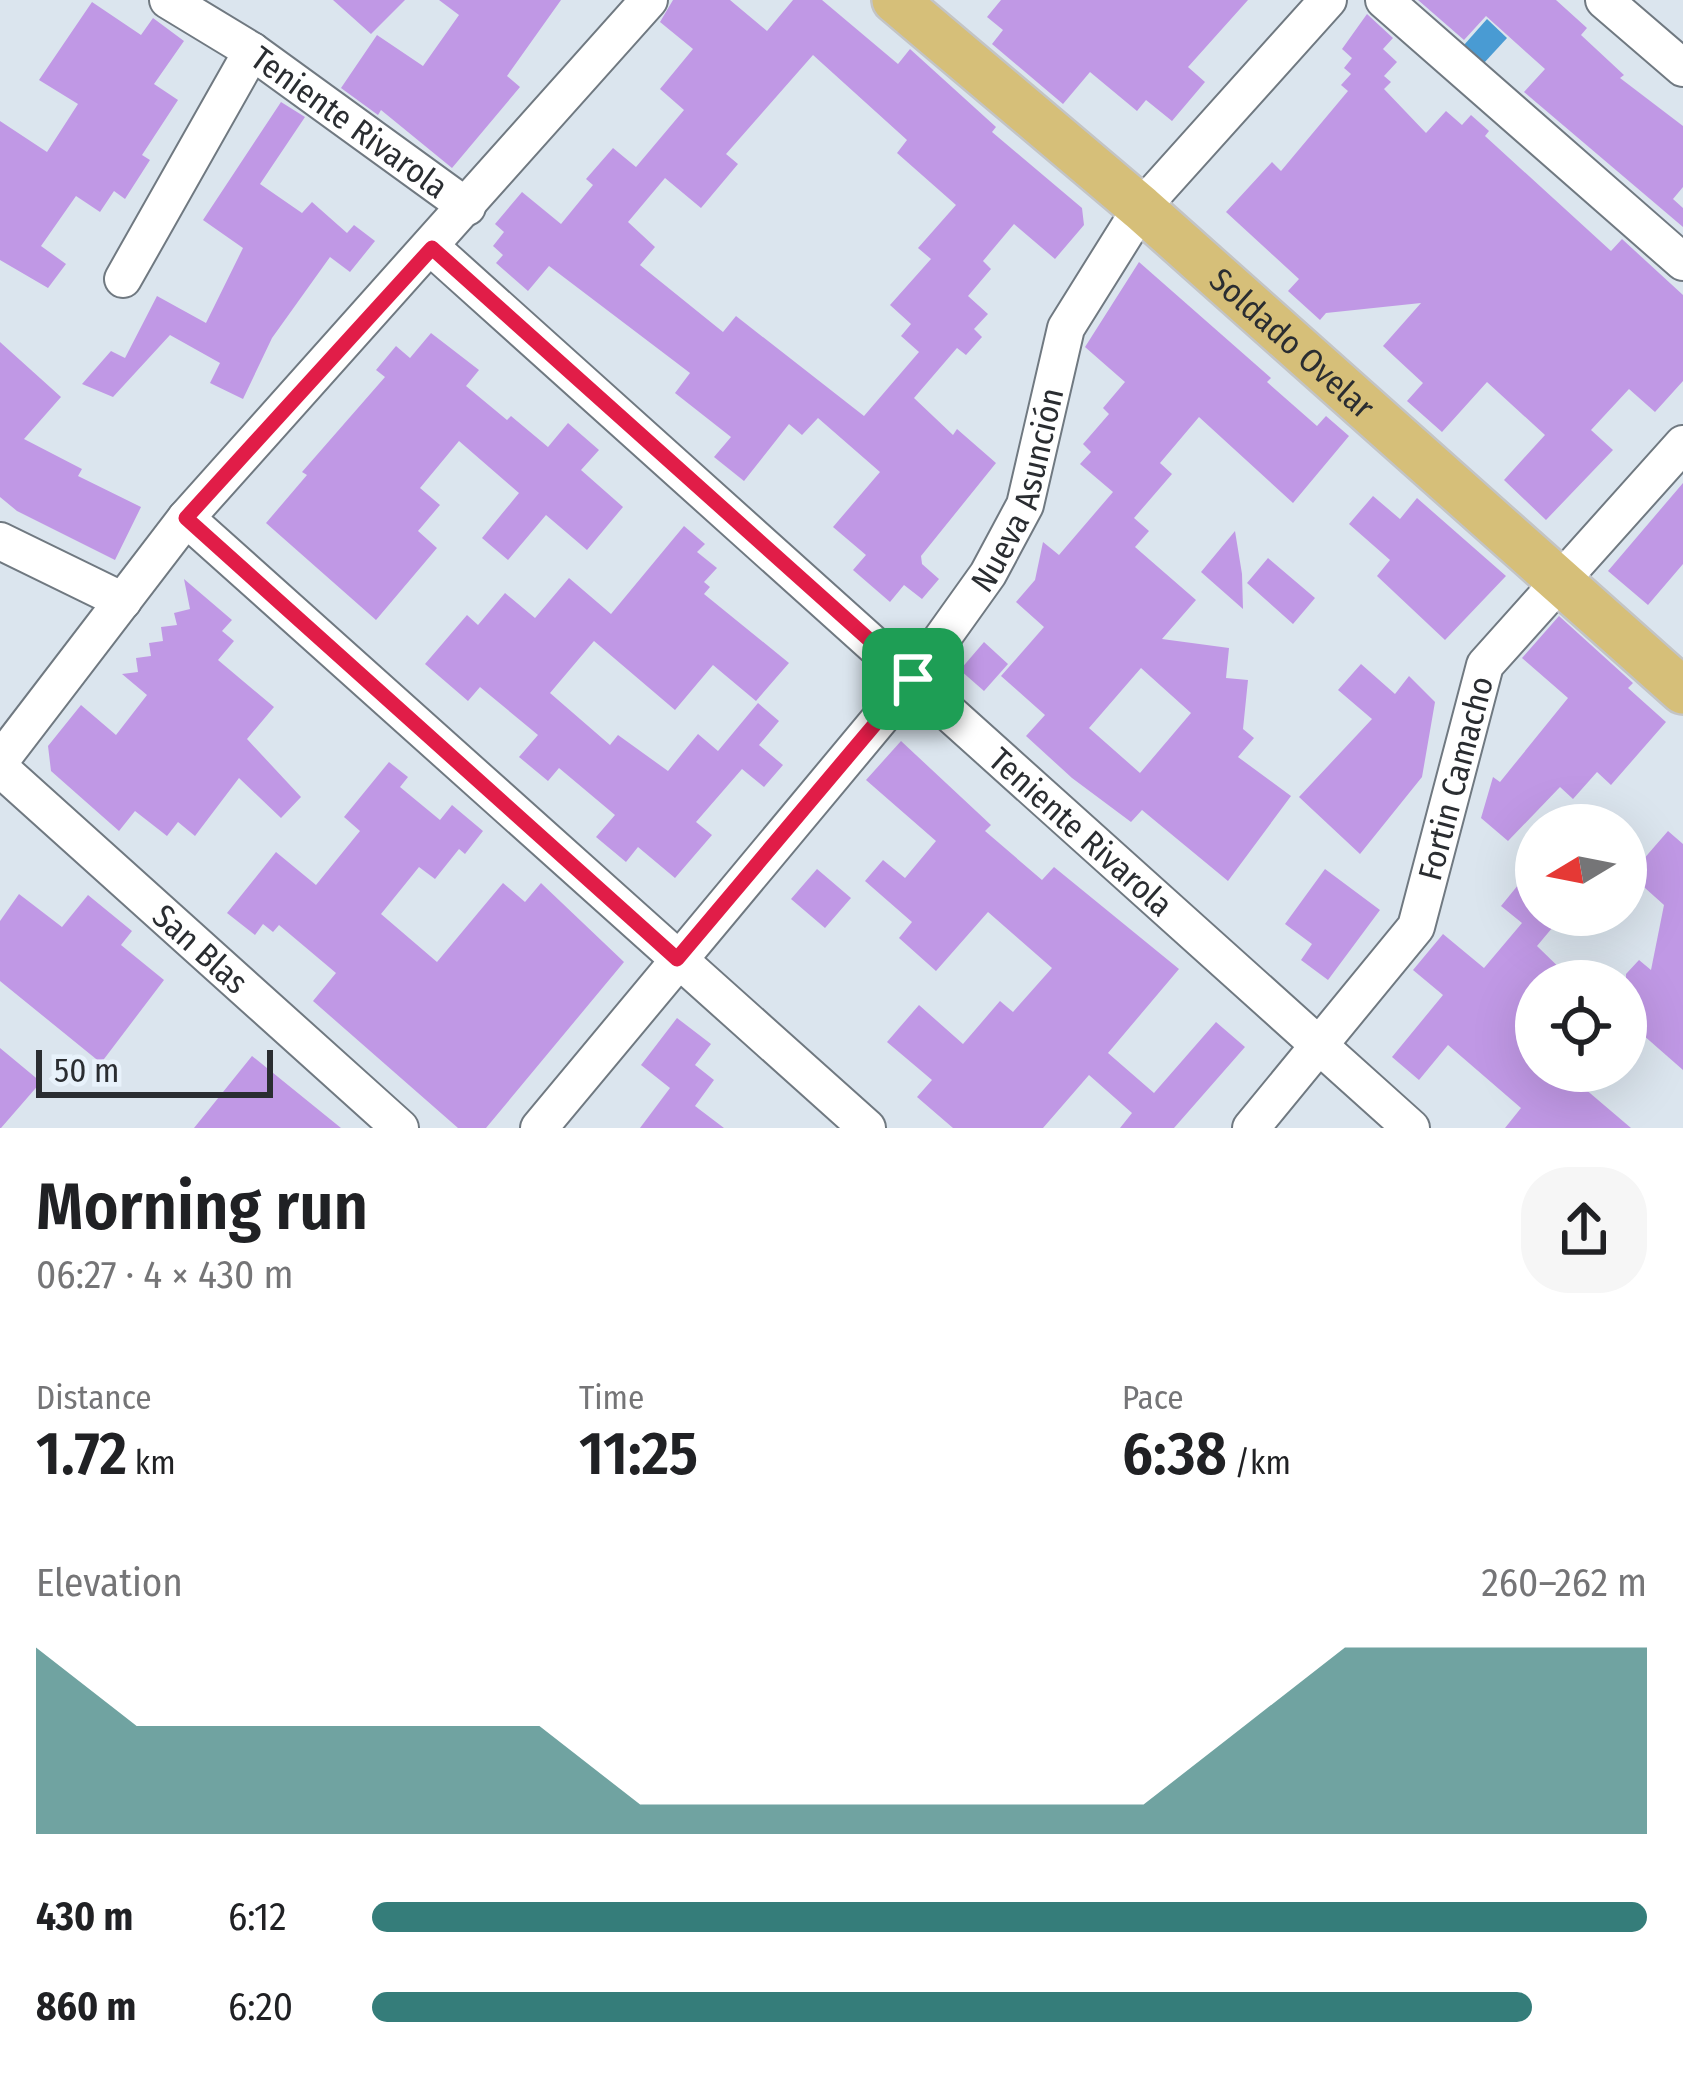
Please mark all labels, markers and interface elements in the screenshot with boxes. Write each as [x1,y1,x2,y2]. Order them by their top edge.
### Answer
street label: Teniente Rivarola [243,38,455,207]
street label: Soldado Ovelar [1201,260,1383,428]
street label: Nueva Asunción [963,384,1072,600]
pin [862,628,964,730]
icon: arrive [880,646,946,712]
street label: Fortin Camacho [1410,672,1502,885]
street label: Teniente Rivarola [981,740,1181,925]
north arrow [1515,804,1647,936]
map controls [1515,804,1647,1092]
street label: San Blas [144,896,256,1002]
button: locate [1515,960,1647,1092]
scale bar [36,1044,273,1097]
text: 50 m [54,1051,119,1091]
text: Morning run [36,1167,368,1246]
button: share [1521,1167,1647,1293]
text: 06:27 · 4 × 430 m [36,1252,294,1298]
text: Distance [36,1378,152,1418]
text: Time [579,1378,644,1418]
text: Pace [1122,1378,1184,1418]
text: 1.72 [36,1418,127,1490]
text: 11:25 [579,1418,698,1490]
text: 6:38 [1122,1418,1227,1490]
text: km [127,1443,176,1483]
text: /km [1227,1443,1291,1483]
text: Elevation [36,1560,183,1606]
text: 260–262 m [1482,1560,1647,1606]
text: 430 m [36,1894,133,1940]
text: 6:12 [228,1894,286,1940]
text: 860 m [36,1984,136,2030]
text: 6:20 [228,1984,293,2030]

